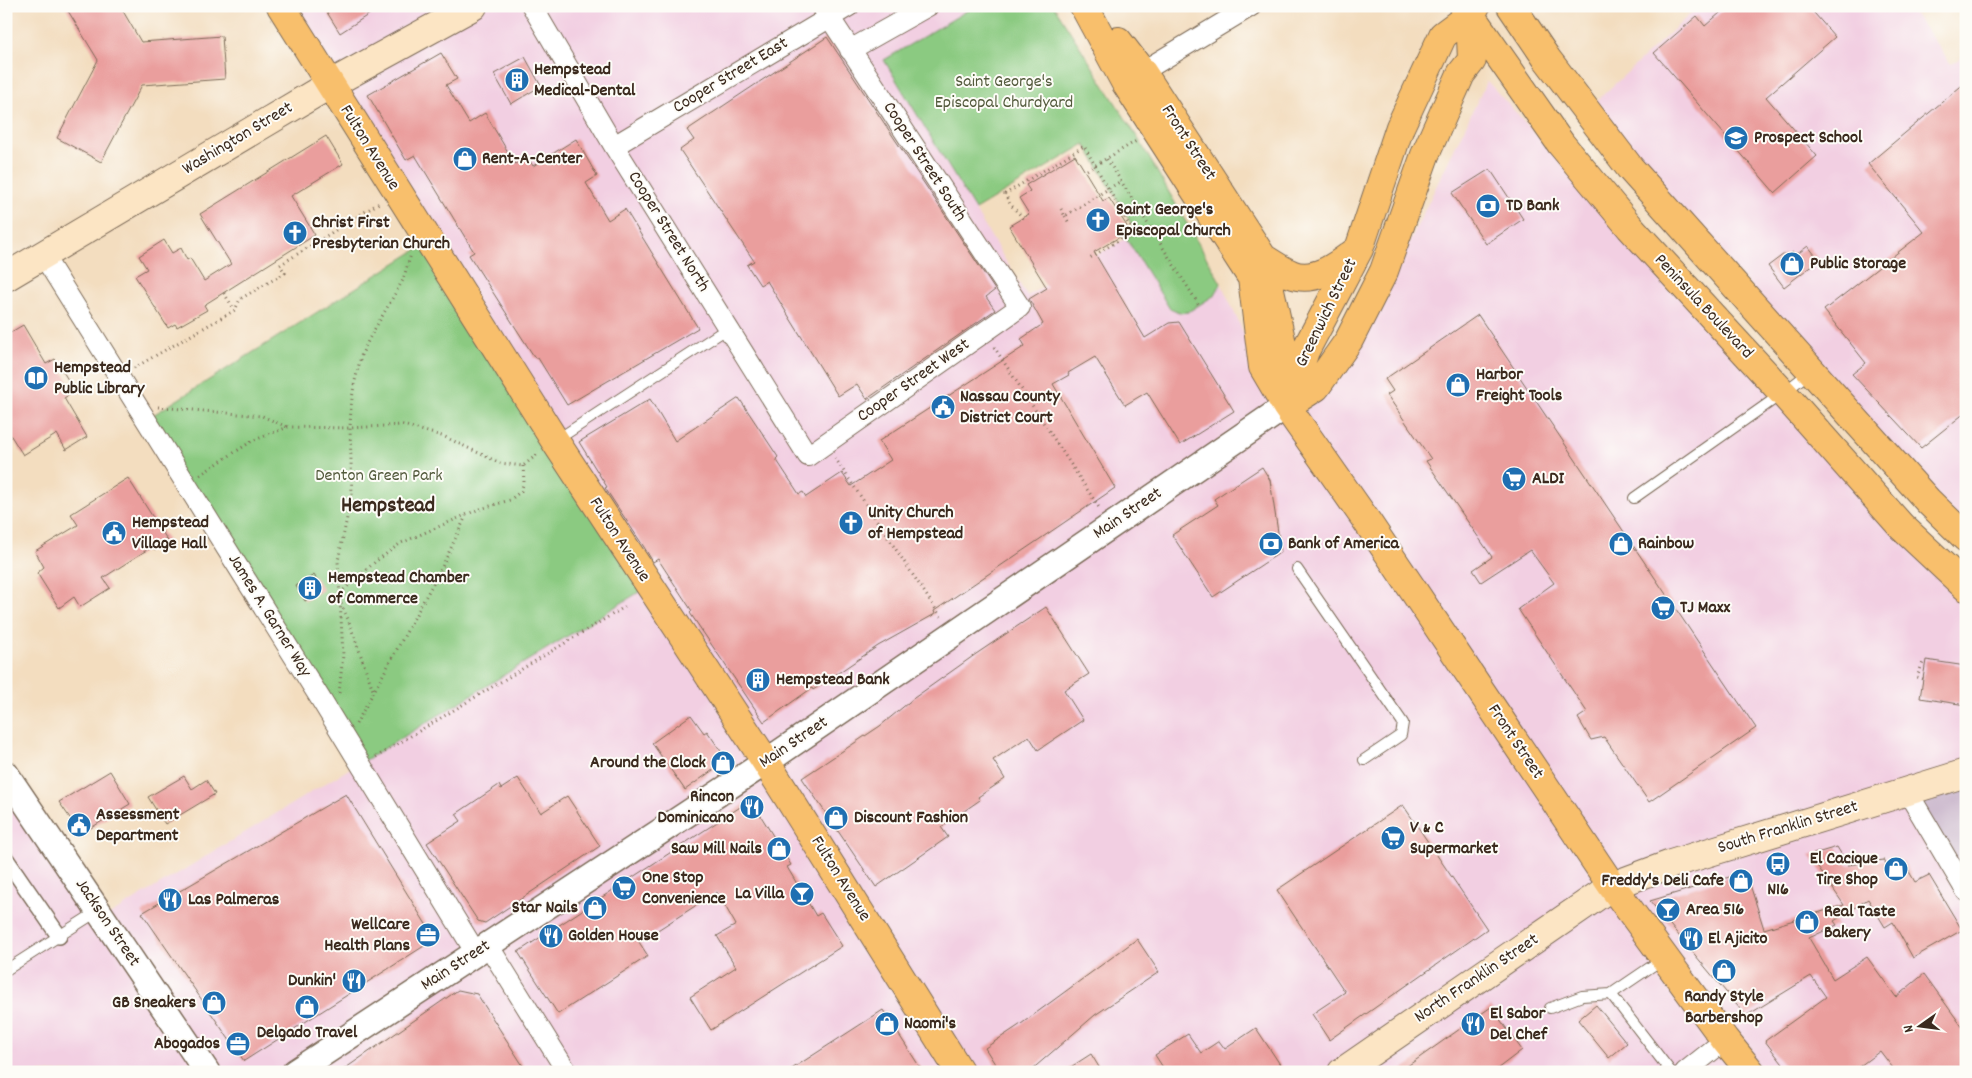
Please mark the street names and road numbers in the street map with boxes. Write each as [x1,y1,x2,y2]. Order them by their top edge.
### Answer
street label: Cooper Street East [669,31,794,120]
street label: Washington Street [178,96,298,182]
street label: Cooper Street South [876,97,972,227]
street label: Fulton Avenue [333,100,405,196]
street label: Front Street [1154,100,1222,186]
street label: Cooper Street North [621,167,715,297]
street label: Peninsula Boulevard [1648,249,1758,365]
street label: Greenwich Street [1290,254,1364,372]
street label: Cooper Street West [853,333,976,429]
street label: Main Street [1088,482,1168,546]
street label: Fulton Avenue [582,493,656,587]
street label: James A. Garner Way [221,549,317,683]
street label: Front Street [1481,700,1549,785]
street label: Main Street [754,711,834,775]
street label: South Franklin Street [1715,795,1861,861]
street label: Fulton Avenue [804,831,876,927]
street label: Jackson Street [68,874,146,972]
street label: North Franklin Street [1410,928,1544,1030]
street label: Main Street [416,934,496,998]

